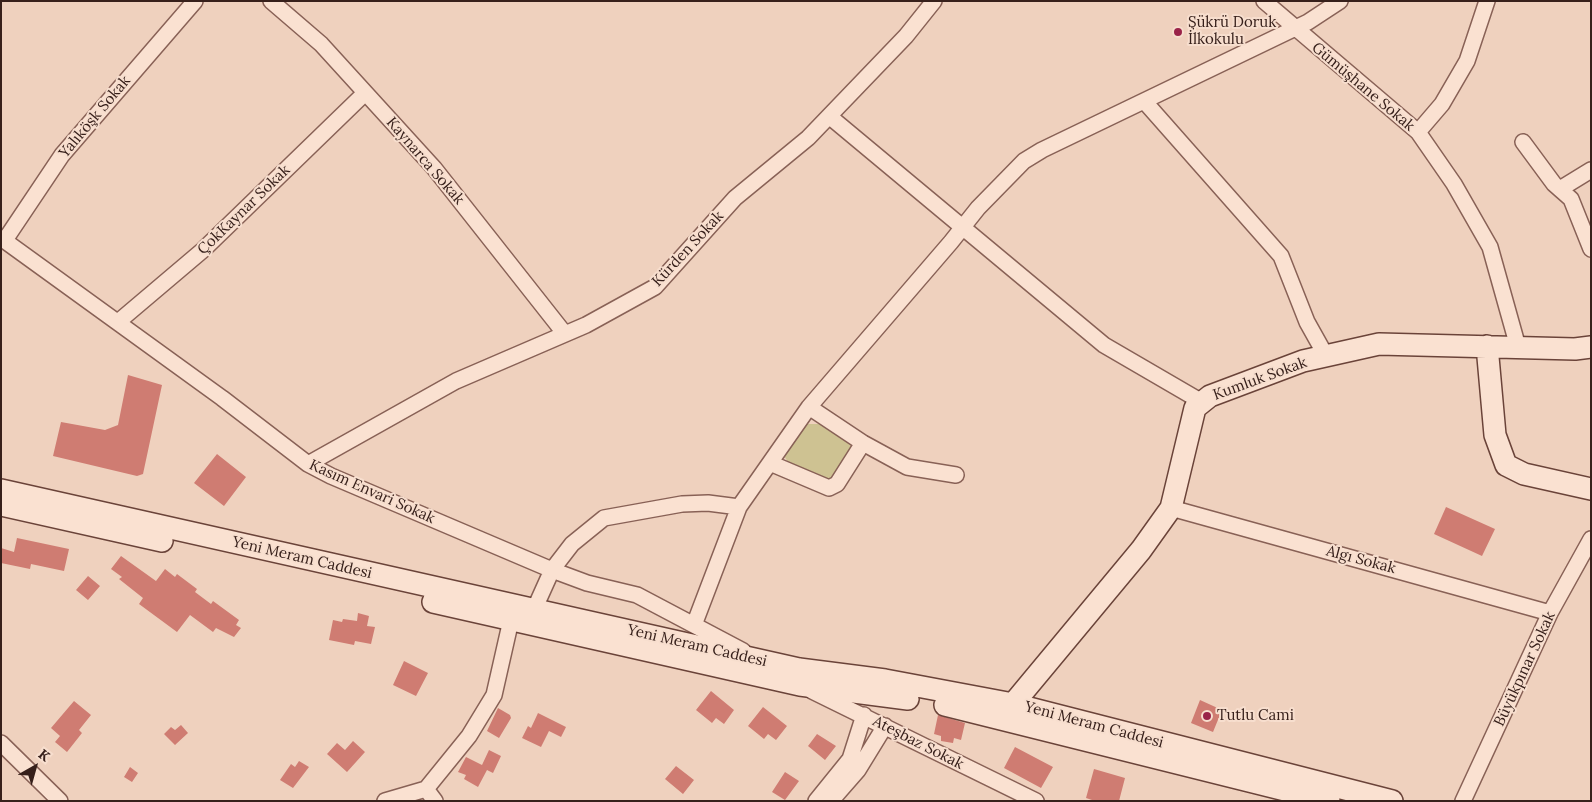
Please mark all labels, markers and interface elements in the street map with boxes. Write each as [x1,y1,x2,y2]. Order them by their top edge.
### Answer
place label: Şükrü Doruk İlkokulu [1188,14,1276,49]
marker: Şükrü Doruk İlkokulu [1172,26,1184,38]
street label: Gümüşhane Sokak [1308,39,1418,135]
street label: Yalıköşk Sokak [55,72,135,162]
street label: Kaynarca Sokak [382,114,468,208]
street label: ÇokKaynar Sokak [194,161,294,259]
street label: Kürden Sokak [648,207,728,291]
street label: Kumluk Sokak [1211,354,1309,404]
street label: Kasım Envari Sokak [306,456,438,528]
street label: Yeni Meram Caddesi [230,533,374,583]
street label: Algı Sokak [1324,542,1398,578]
street label: Büyükpınar Sokak [1491,609,1559,729]
street label: Yeni Meram Caddesi [625,621,769,671]
street label: Yeni Meram Caddesi [1023,698,1165,752]
place label: Tutlu Cami [1217,707,1294,725]
marker: Tutlu Cami [1201,710,1213,722]
street label: Ateşbaz Sokak [870,712,966,774]
north arrow [10,742,60,792]
text: K [35,745,54,765]

